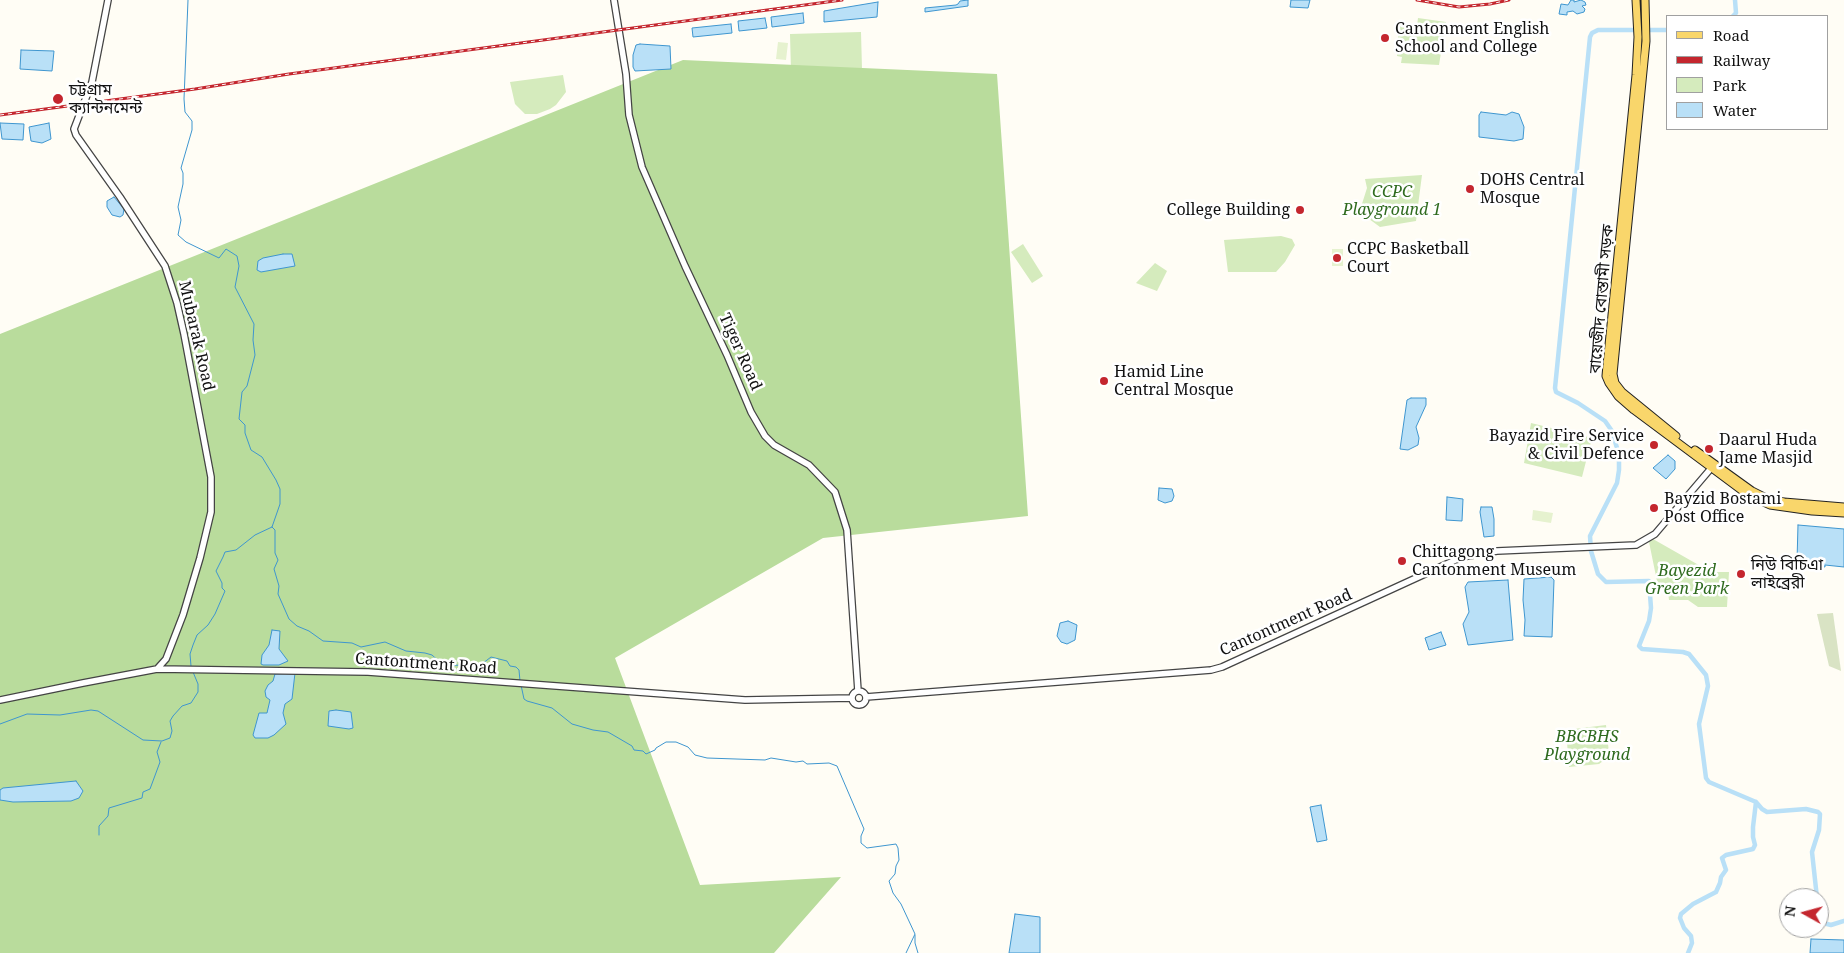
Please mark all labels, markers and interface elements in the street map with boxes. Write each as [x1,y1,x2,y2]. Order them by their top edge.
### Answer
legend [1666,15,1829,130]
place label: Cantonment English School and College [1395,19,1549,57]
text: Road [1713,25,1749,45]
marker: Cantonment English School and College [1379,32,1391,44]
text: Railway [1713,50,1770,70]
text: Park [1713,75,1746,95]
place label: চট্টগ্রাম ক্যান্টনমেন্ট [69,80,142,118]
marker: চট্টগ্রাম ক্যান্টনমেন্ট [51,92,65,106]
text: Water [1713,100,1756,120]
place label: DOHS Central Mosque [1480,170,1585,208]
park label: CCPC Playground 1 [1343,182,1441,220]
marker: DOHS Central Mosque [1464,183,1476,195]
place label: College Building [1167,200,1290,220]
marker: College Building [1294,204,1306,216]
street label: বায়েজীদ বোস্তামী সড়ক [1586,224,1618,374]
place label: CCPC Basketball Court [1347,239,1469,277]
marker: CCPC Basketball Court [1331,252,1343,264]
street label: Mubarak Road [174,279,218,393]
street label: Tiger Road [714,310,766,394]
place label: Hamid Line Central Mosque [1114,362,1234,400]
marker: Hamid Line Central Mosque [1098,375,1110,387]
place label: Bayazid Fire Service & Civil Defence [1489,426,1644,464]
place label: Daarul Huda Jame Masjid [1719,430,1817,468]
marker: Bayazid Fire Service & Civil Defence [1648,439,1660,451]
marker: Daarul Huda Jame Masjid [1703,443,1715,455]
place label: Bayzid Bostami Post Office [1664,489,1781,527]
marker: Bayzid Bostami Post Office [1648,502,1660,514]
place label: Chittagong Cantonment Museum [1412,542,1576,580]
marker: Chittagong Cantonment Museum [1396,555,1408,567]
place label: নিউ বিচিএা লাইব্রেরী [1751,555,1823,593]
park label: Bayezid Green Park [1645,561,1729,599]
marker: নিউ বিচিএা লাইব্রেরী [1735,568,1747,580]
street label: Cantontment Road [1217,585,1355,661]
street label: Cantontment Road [354,649,498,679]
park label: BBCBHS Playground [1544,727,1630,765]
north arrow [1779,888,1829,938]
text: N [1780,905,1800,918]

